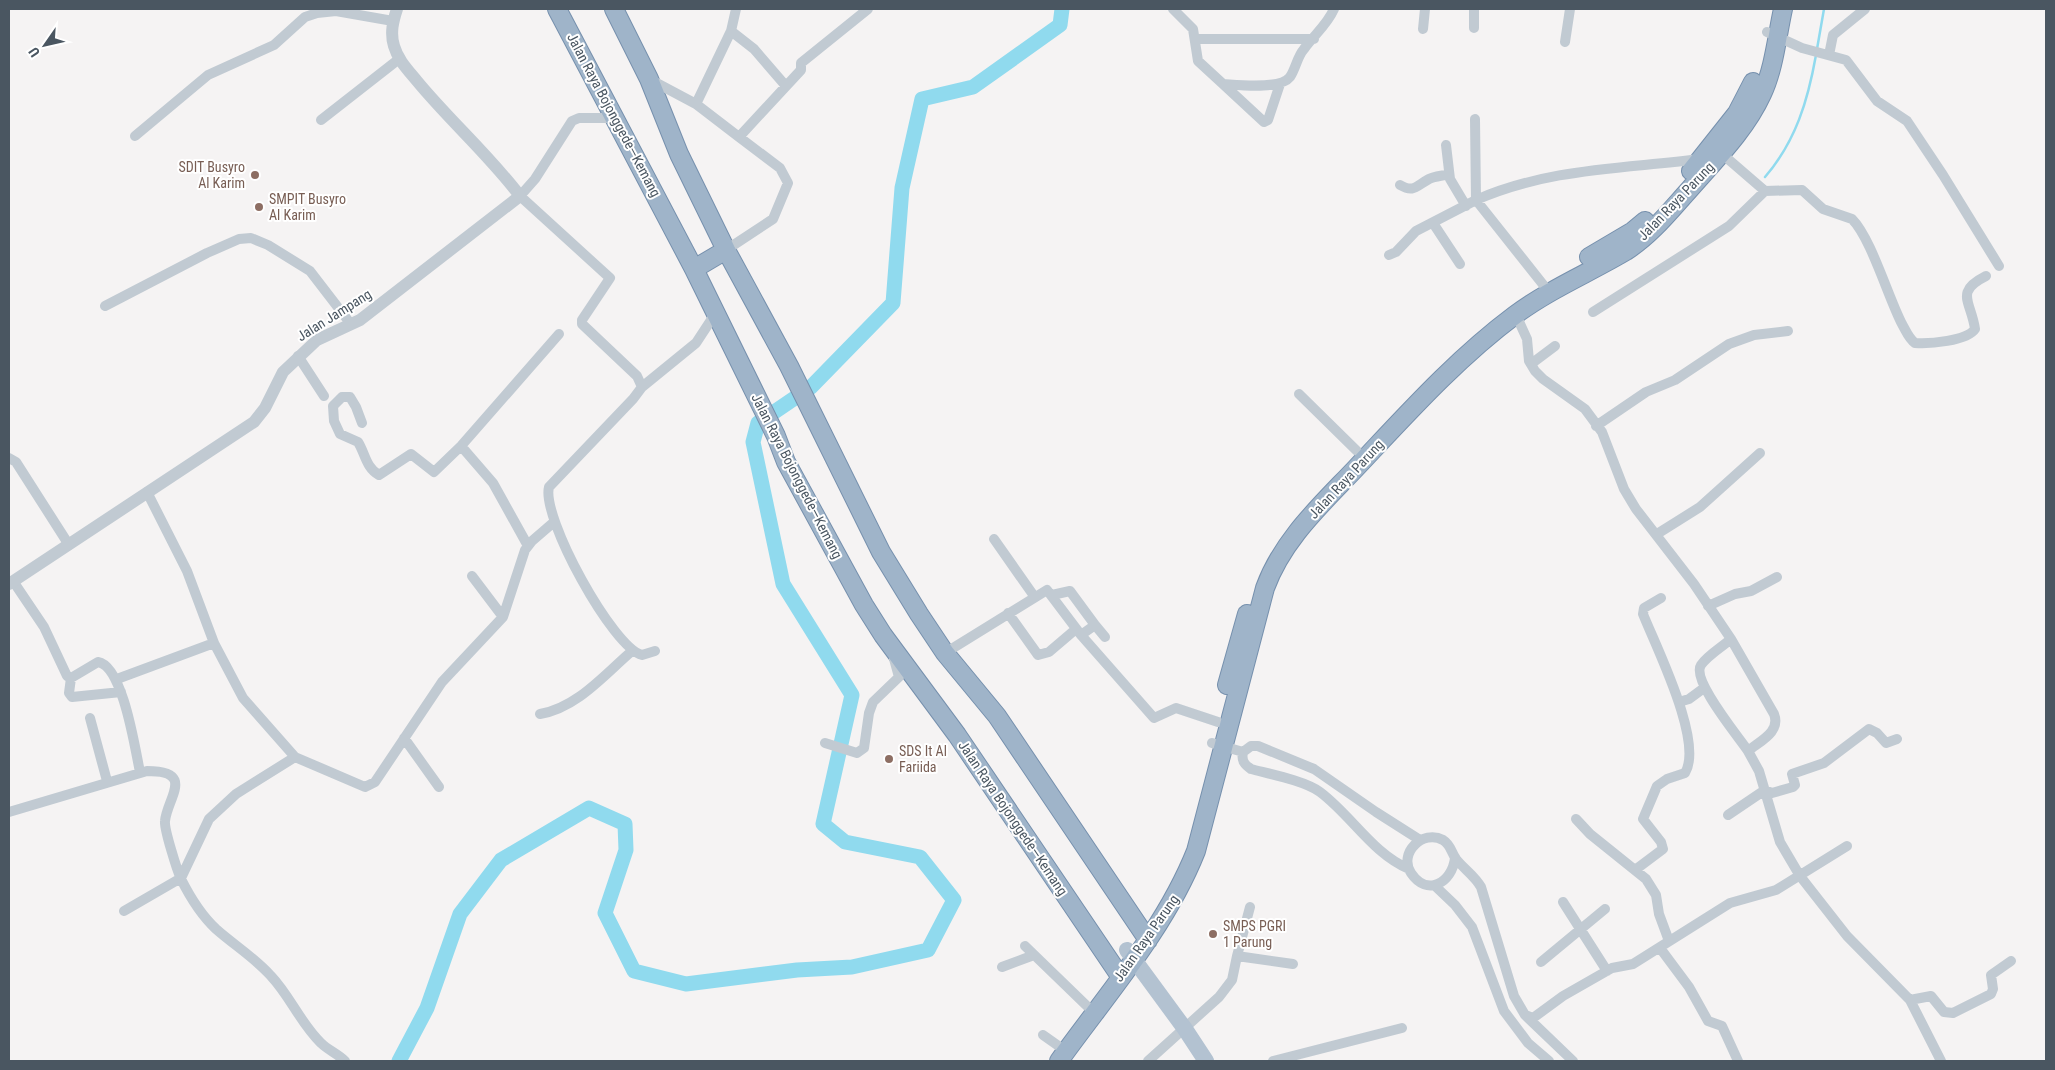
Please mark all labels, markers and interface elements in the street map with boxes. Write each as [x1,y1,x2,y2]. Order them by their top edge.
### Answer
north arrow [20,20,70,70]
street label: Jalan Raya Bojonggede—Kemang [564,30,664,200]
text: U [25,44,43,60]
place label: SDIT Busyro Al Karim [178,159,245,191]
street label: Jalan Raya Parung [1635,159,1717,243]
marker: SDIT Busyro Al Karim [249,169,261,181]
place label: SMPIT Busyro Al Karim [269,191,346,223]
marker: SMPIT Busyro Al Karim [253,201,265,213]
street label: Jalan Jampang [294,286,374,344]
street label: Jalan Raya Bojonggede—Kemang [748,391,846,561]
street label: Jalan Raya Parung [1305,436,1387,522]
street label: Jalan Raya Bojonggede—Kemang [955,738,1071,898]
place label: SDS It Al Fariida [899,743,947,775]
marker: SDS It Al Fariida [883,753,895,765]
street label: Jalan Raya Parung [1110,892,1182,984]
place label: SMPS PGRI 1 Parung [1223,918,1286,950]
marker: SMPS PGRI 1 Parung [1207,928,1219,940]

